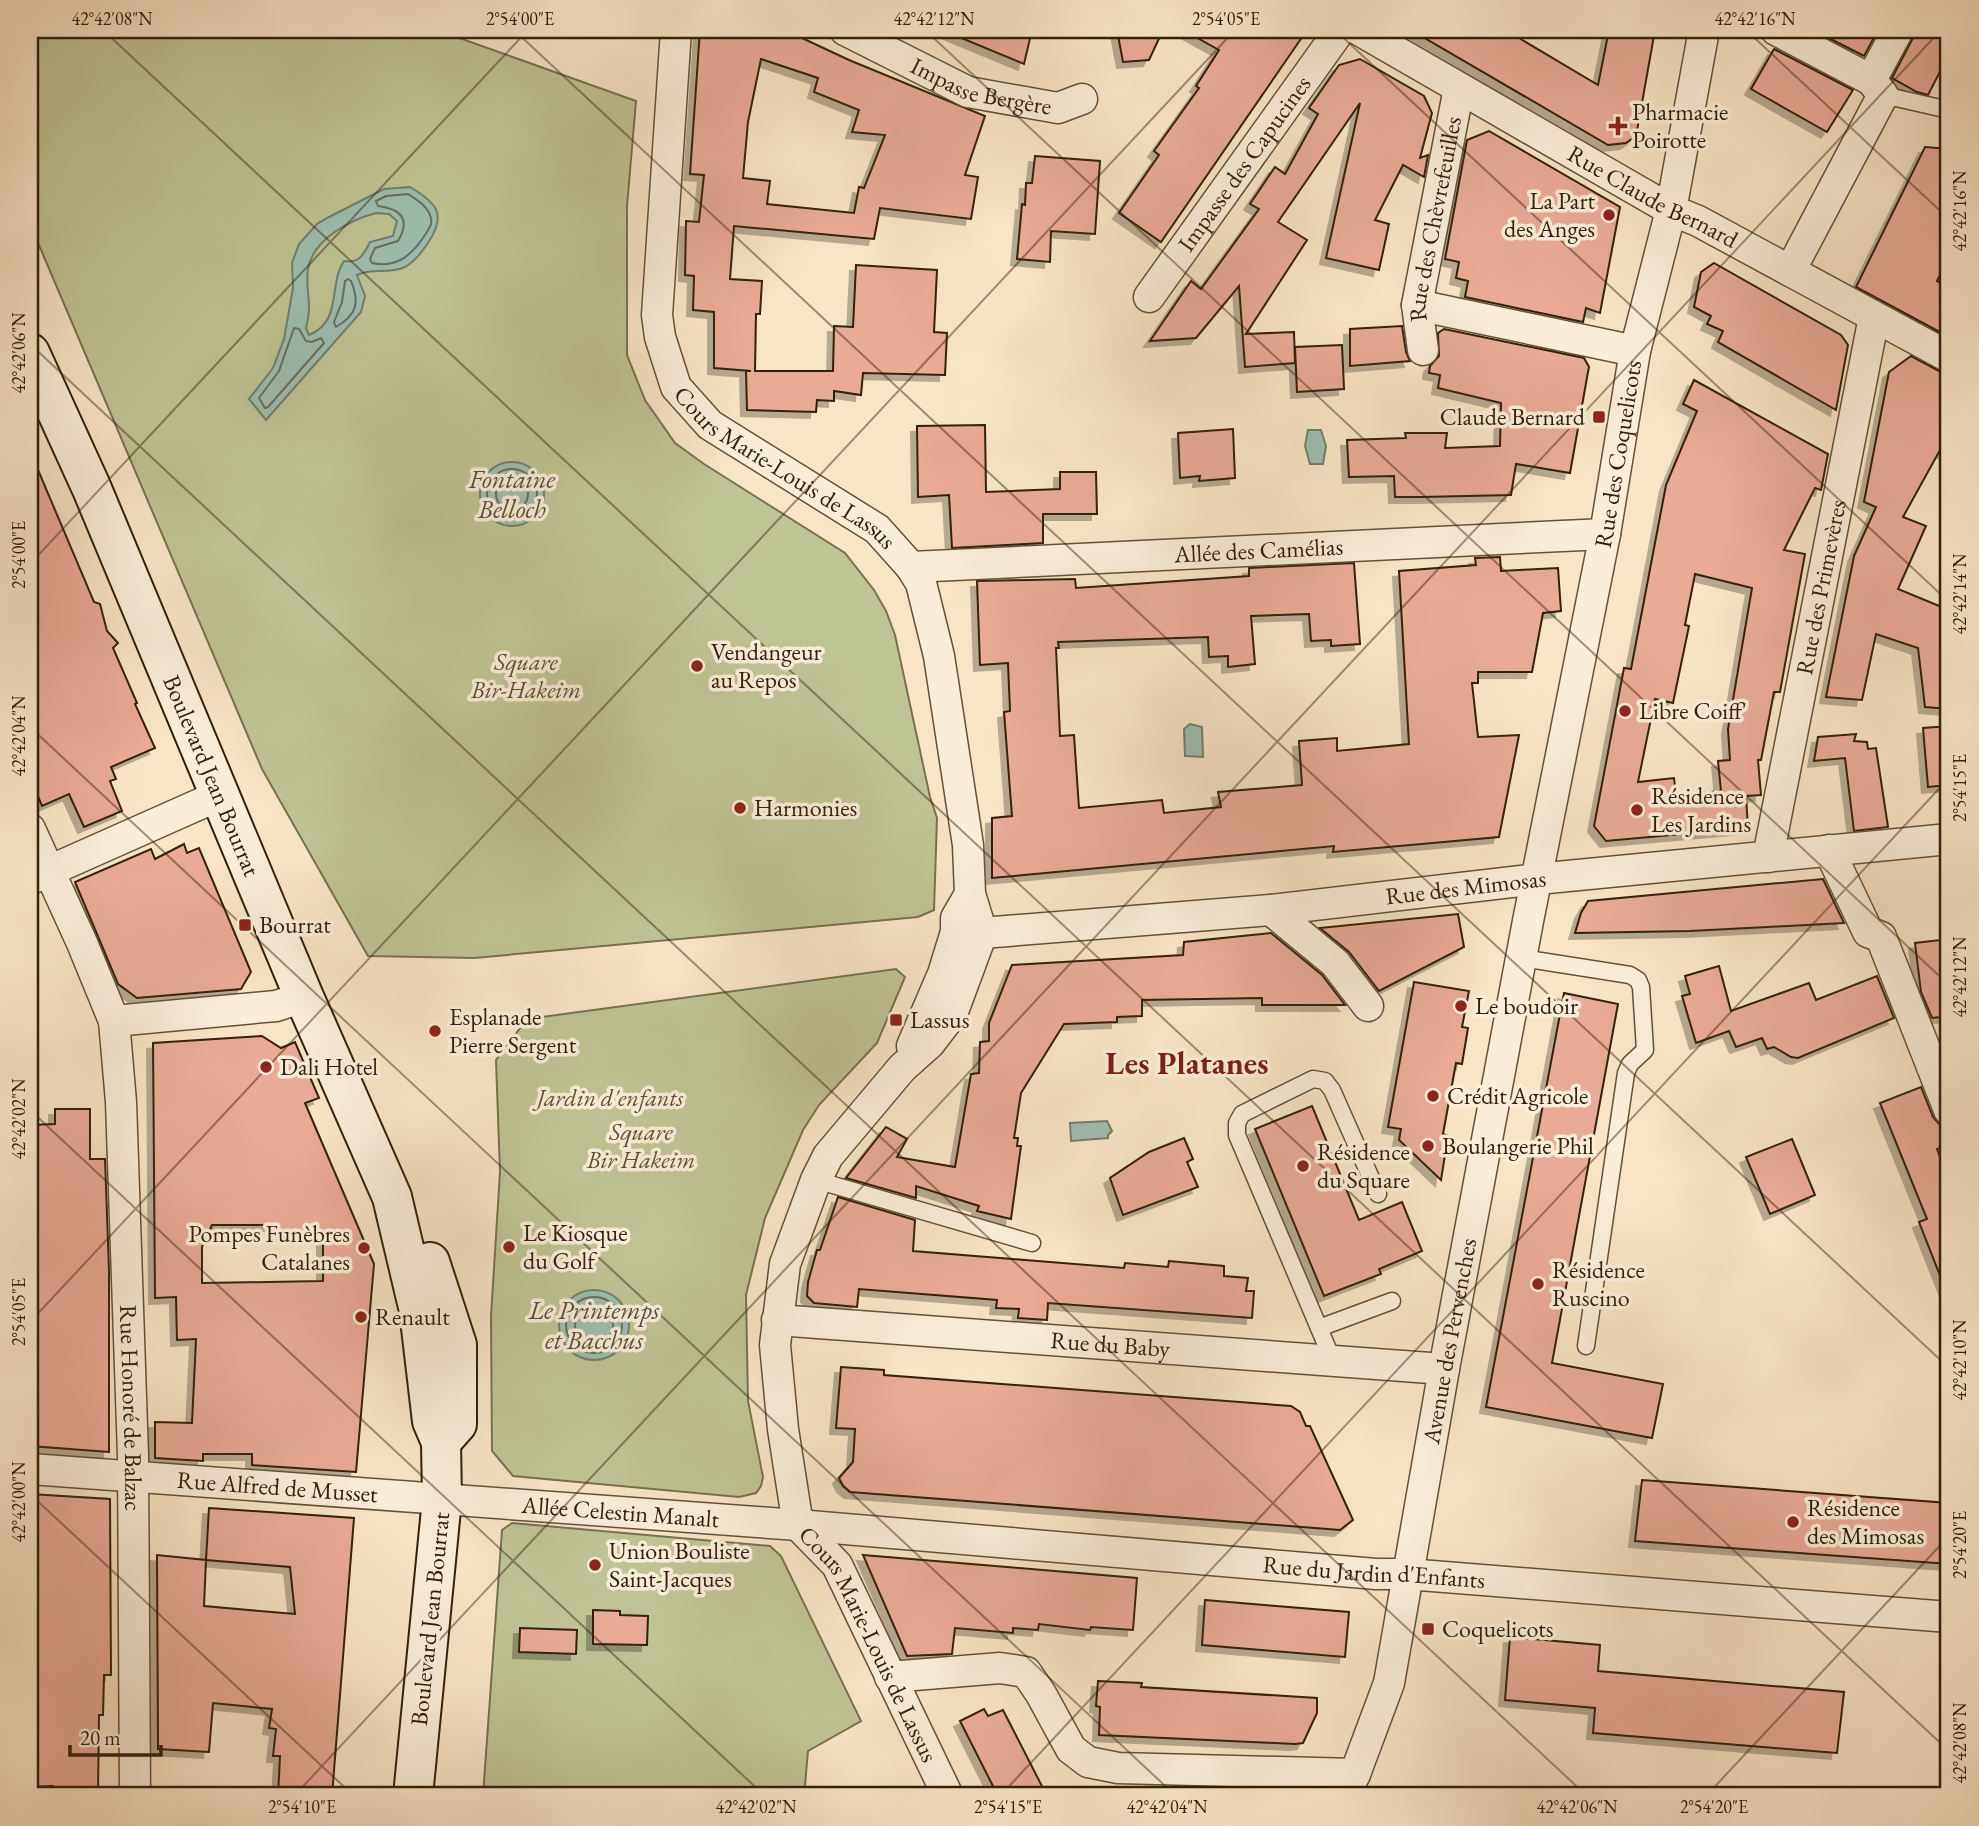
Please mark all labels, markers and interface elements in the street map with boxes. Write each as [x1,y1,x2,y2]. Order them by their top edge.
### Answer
text: 42°42'08"N [72,7,153,30]
text: 2°54'00"E [486,7,554,30]
text: 42°42'12"N [894,7,975,30]
text: 2°54'05"E [1192,7,1260,30]
text: 42°42'16"N [1715,7,1796,30]
street label: Impasse Bergère [906,50,1054,122]
street label: Impasse des Capucines [1170,69,1318,258]
place label: Pharmacie Poirotte [1632,96,1728,155]
street label: Rue des Chèvrefeuilles [1401,114,1468,324]
marker: Pharmacie Poirotte [1610,118,1626,134]
street label: Rue Claude Bernard [1562,138,1744,255]
text: 42°42'16"N [1948,170,1971,251]
place label: La Part des Anges [1504,185,1595,244]
marker: La Part des Anges [1601,207,1617,223]
text: 42°42'06"N [7,312,30,393]
street label: Rue des Coquelicots [1587,358,1648,550]
street label: Cours Marie-Louis de Lassus [667,379,903,555]
place label: Claude Bernard [1440,401,1586,432]
marker: Claude Bernard [1591,409,1607,425]
water label: Fontaine Belloch [468,462,556,526]
street label: Rue des Primevères [1788,497,1853,677]
text: 2°54'00"E [7,521,30,589]
street label: Allée des Camélias [1172,530,1344,570]
text: 42°42'14"N [1948,553,1971,634]
place label: Vendangeur au Repos [711,636,822,695]
park label: Square Bir-Hakeim [470,646,581,705]
marker: Vendangeur au Repos [689,658,705,674]
street label: Boulevard Jean Bourrat [156,670,268,881]
text: 42°42'04"N [7,695,30,776]
place label: Libre Coiff' [1639,695,1747,726]
marker: Libre Coiff' [1617,703,1633,719]
text: 2°54'15"E [1948,754,1971,822]
place label: Résidence Les Jardins [1651,780,1751,839]
place label: Harmonies [754,792,857,823]
marker: Harmonies [732,800,748,816]
marker: Résidence Les Jardins [1629,802,1645,818]
street label: Rue des Mimosas [1384,862,1547,912]
place label: Bourrat [259,909,331,940]
marker: Bourrat [237,917,253,933]
text: 42°42'12"N [1948,936,1971,1017]
place label: Le boudoir [1475,990,1578,1021]
marker: Le boudoir [1453,998,1469,1014]
place label: Esplanade Pierre Sergent [449,1001,577,1060]
place label: Lassus [910,1004,970,1035]
marker: Lassus [888,1012,904,1028]
marker: Esplanade Pierre Sergent [427,1023,443,1039]
district label: Les Platanes [1105,1042,1269,1084]
place label: Dali Hotel [280,1051,378,1082]
marker: Dali Hotel [258,1059,274,1075]
text: 42°42'02"N [7,1078,30,1159]
place label: Crédit Agricole [1447,1080,1588,1111]
park label: Jardin d'enfants [532,1082,683,1113]
marker: Crédit Agricole [1425,1088,1441,1104]
park label: Square Bir Hakeim [586,1116,695,1175]
place label: Boulangerie Phil [1442,1130,1594,1161]
place label: Résidence du Square [1317,1136,1410,1195]
marker: Boulangerie Phil [1420,1138,1436,1154]
marker: Résidence du Square [1295,1158,1311,1174]
place label: Le Kiosque du Golf [523,1217,628,1276]
place label: Pompes Funèbres Catalanes [189,1218,350,1277]
street label: Avenue des Pervenches [1415,1236,1483,1447]
marker: Le Kiosque du Golf [501,1239,517,1255]
marker: Pompes Funèbres Catalanes [356,1240,372,1256]
place label: Résidence Ruscino [1552,1254,1645,1313]
marker: Résidence Ruscino [1530,1276,1546,1292]
text: 2°54'05"E [7,1278,30,1346]
water label: Le Printemps et Bacchus [528,1293,660,1357]
place label: Renault [375,1301,450,1332]
street label: Rue Honoré de Balzac [113,1304,149,1511]
marker: Renault [353,1309,369,1325]
text: 42°42'10"N [1948,1319,1971,1400]
street label: Rue du Baby [1049,1324,1171,1364]
text: 42°42'00"N [7,1461,30,1542]
street label: Rue Alfred de Musset [176,1464,379,1509]
street label: Allée Celestin Manalt [520,1489,721,1534]
place label: Résidence des Mimosas [1807,1492,1924,1551]
street label: Boulevard Jean Bourrat [403,1510,456,1727]
text: 2°54'20"E [1948,1511,1971,1579]
marker: Résidence des Mimosas [1785,1514,1801,1530]
street label: Cours Marie-Louis de Lassus [792,1519,945,1767]
place label: Union Bouliste Saint-Jacques [609,1535,750,1594]
street label: Rue du Jardin d'Enfants [1262,1548,1486,1595]
marker: Union Bouliste Saint-Jacques [587,1557,603,1573]
place label: Coquelicots [1442,1613,1554,1644]
marker: Coquelicots [1420,1621,1436,1637]
text: 42°42'08"N [1948,1702,1971,1783]
scale bar [70,1714,161,1758]
text: 20 m [80,1724,121,1751]
text: 2°54'10"E [268,1795,336,1818]
text: 42°42'02"N [716,1795,797,1818]
text: 2°54'15"E [974,1795,1042,1818]
text: 42°42'04"N [1127,1795,1208,1818]
text: 42°42'06"N [1537,1795,1618,1818]
text: 2°54'20"E [1680,1795,1748,1818]

